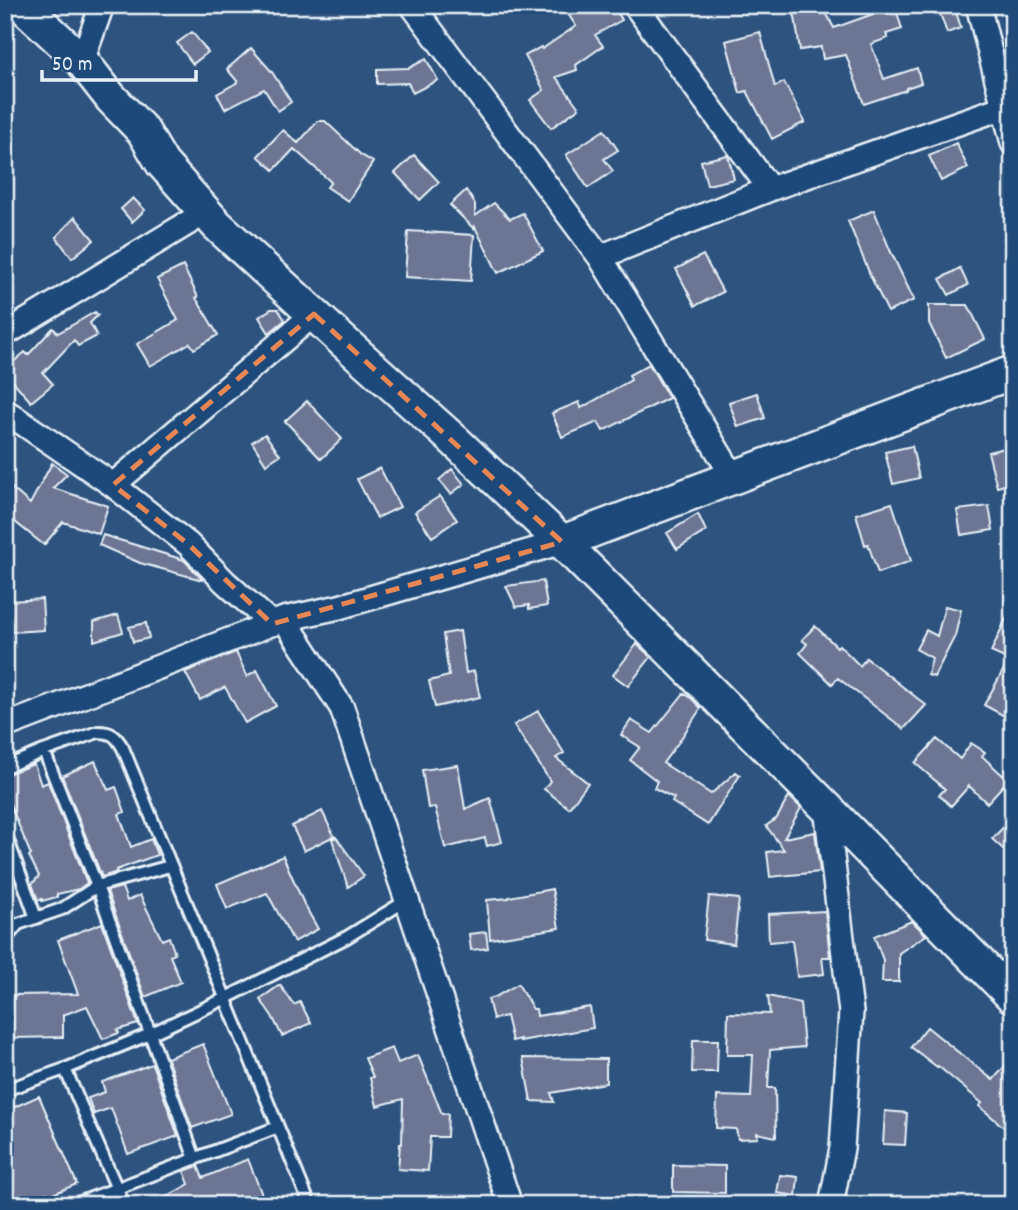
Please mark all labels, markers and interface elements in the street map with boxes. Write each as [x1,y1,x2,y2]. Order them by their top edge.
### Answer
scale bar [42,38,196,82]
text: 50 m [52,51,92,81]

